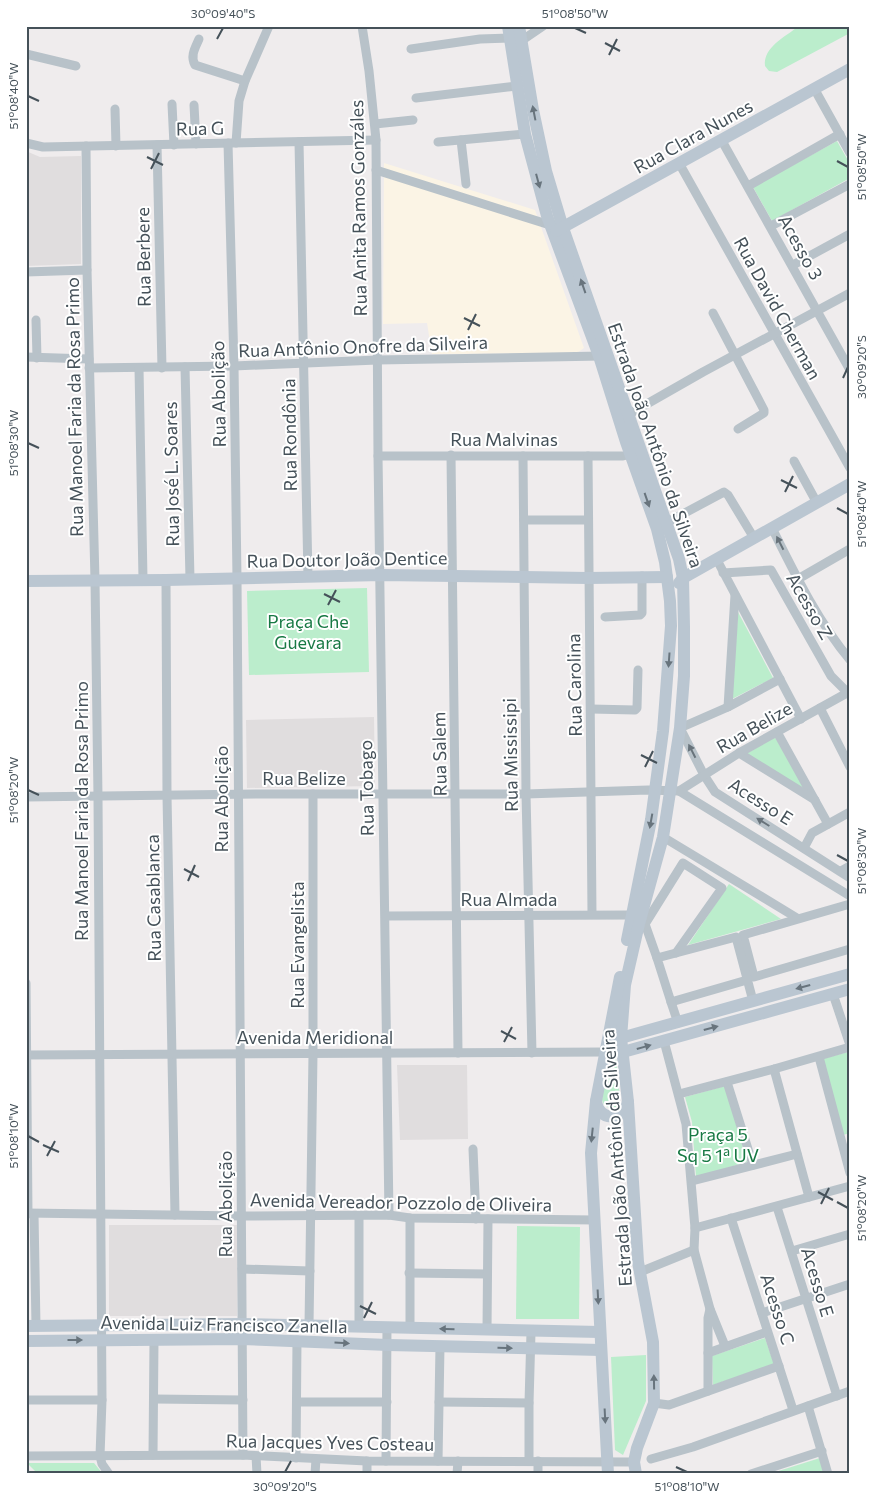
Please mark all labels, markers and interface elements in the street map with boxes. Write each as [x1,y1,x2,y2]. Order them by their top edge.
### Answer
text: 30°09'40"S [191,6,255,20]
text: 51°08'50"W [542,6,608,20]
text: 51°08'40"W [6,62,20,130]
street label: Rua Clara Nunes [630,94,756,178]
street label: Rua Anita Ramos Gonzáles [345,100,371,316]
one-way arrow [530,105,538,120]
street label: Rua G [176,117,224,139]
text: 51°08'50"W [854,134,868,200]
one-way arrow [534,173,542,189]
street label: Rua Berbere [131,207,155,307]
street label: Acesso 3 [774,211,828,283]
street label: Rua David Cherman [730,233,826,383]
street label: Rua Manoel Faria da Rosa Primo [61,277,87,537]
one-way arrow [579,278,587,293]
street label: Estrada João Antônio da Silveira [604,320,708,570]
street label: Rua Antônio Onofre da Silveira [238,331,488,361]
text: 30°09'20"S [854,335,868,399]
street label: Rua Abolição [206,340,230,448]
street label: Rua Rondônia [277,378,301,492]
street label: Rua José L. Soares [159,401,183,547]
text: 51°08'30"W [6,410,20,476]
street label: Rua Malvinas [450,428,558,450]
text: 51°08'40"W [854,480,868,548]
one-way arrow [643,493,651,508]
one-way arrow [776,536,784,551]
street label: Rua Doutor João Dentice [247,546,447,572]
street label: Acesso Z [782,569,838,643]
park label: Praça Che Guevara [267,610,349,653]
street label: Rua Carolina [562,633,586,737]
one-way arrow [664,652,672,668]
street label: Rua Manoel Faria da Rosa Primo [70,681,92,941]
street label: Rua Belize [712,697,796,757]
street label: Rua Mississipi [498,698,522,812]
street label: Rua Salem [427,712,451,796]
street label: Rua Tobago [354,740,378,836]
one-way arrow [688,744,696,759]
street label: Rua Abolição [210,746,232,852]
text: 51°08'20"W [6,757,20,823]
street label: Rua Belize [262,767,346,789]
street label: Acesso E [725,773,797,829]
one-way arrow [646,813,654,829]
one-way arrow [756,817,769,827]
text: 51°08'30"W [854,828,868,894]
street label: Rua Casablanca [141,834,165,962]
street label: Rua Evangelista [286,881,308,1009]
street label: Rua Almada [461,888,557,910]
one-way arrow [795,984,810,992]
one-way arrow [704,1024,719,1032]
street label: Avenida Meridional [237,1026,393,1048]
street label: Estrada João Antônio da Silveira [596,1029,636,1287]
one-way arrow [636,1042,651,1050]
text: 51°08'10"W [6,1104,20,1168]
park label: Praça 5 Sq 5 1ª UV [677,1123,759,1166]
one-way arrow [588,1127,596,1143]
street label: Rua Abolição [214,1151,236,1257]
text: 51°08'20"W [854,1175,868,1241]
street label: Avenida Vereador Pozzolo de Oliveira [250,1188,552,1216]
street label: Acesso E [797,1245,839,1319]
street label: Acesso C [756,1271,800,1347]
one-way arrow [595,1289,603,1305]
street label: Avenida Luiz Francisco Zanella [100,1311,348,1337]
one-way arrow [438,1325,454,1333]
one-way arrow [67,1336,83,1344]
one-way arrow [335,1339,351,1347]
one-way arrow [497,1344,513,1352]
one-way arrow [649,1374,657,1390]
one-way arrow [601,1408,609,1424]
street label: Rua Jacques Yves Costeau [226,1429,434,1455]
text: 30°09'20"S [253,1479,317,1493]
text: 51°08'10"W [655,1479,719,1493]

